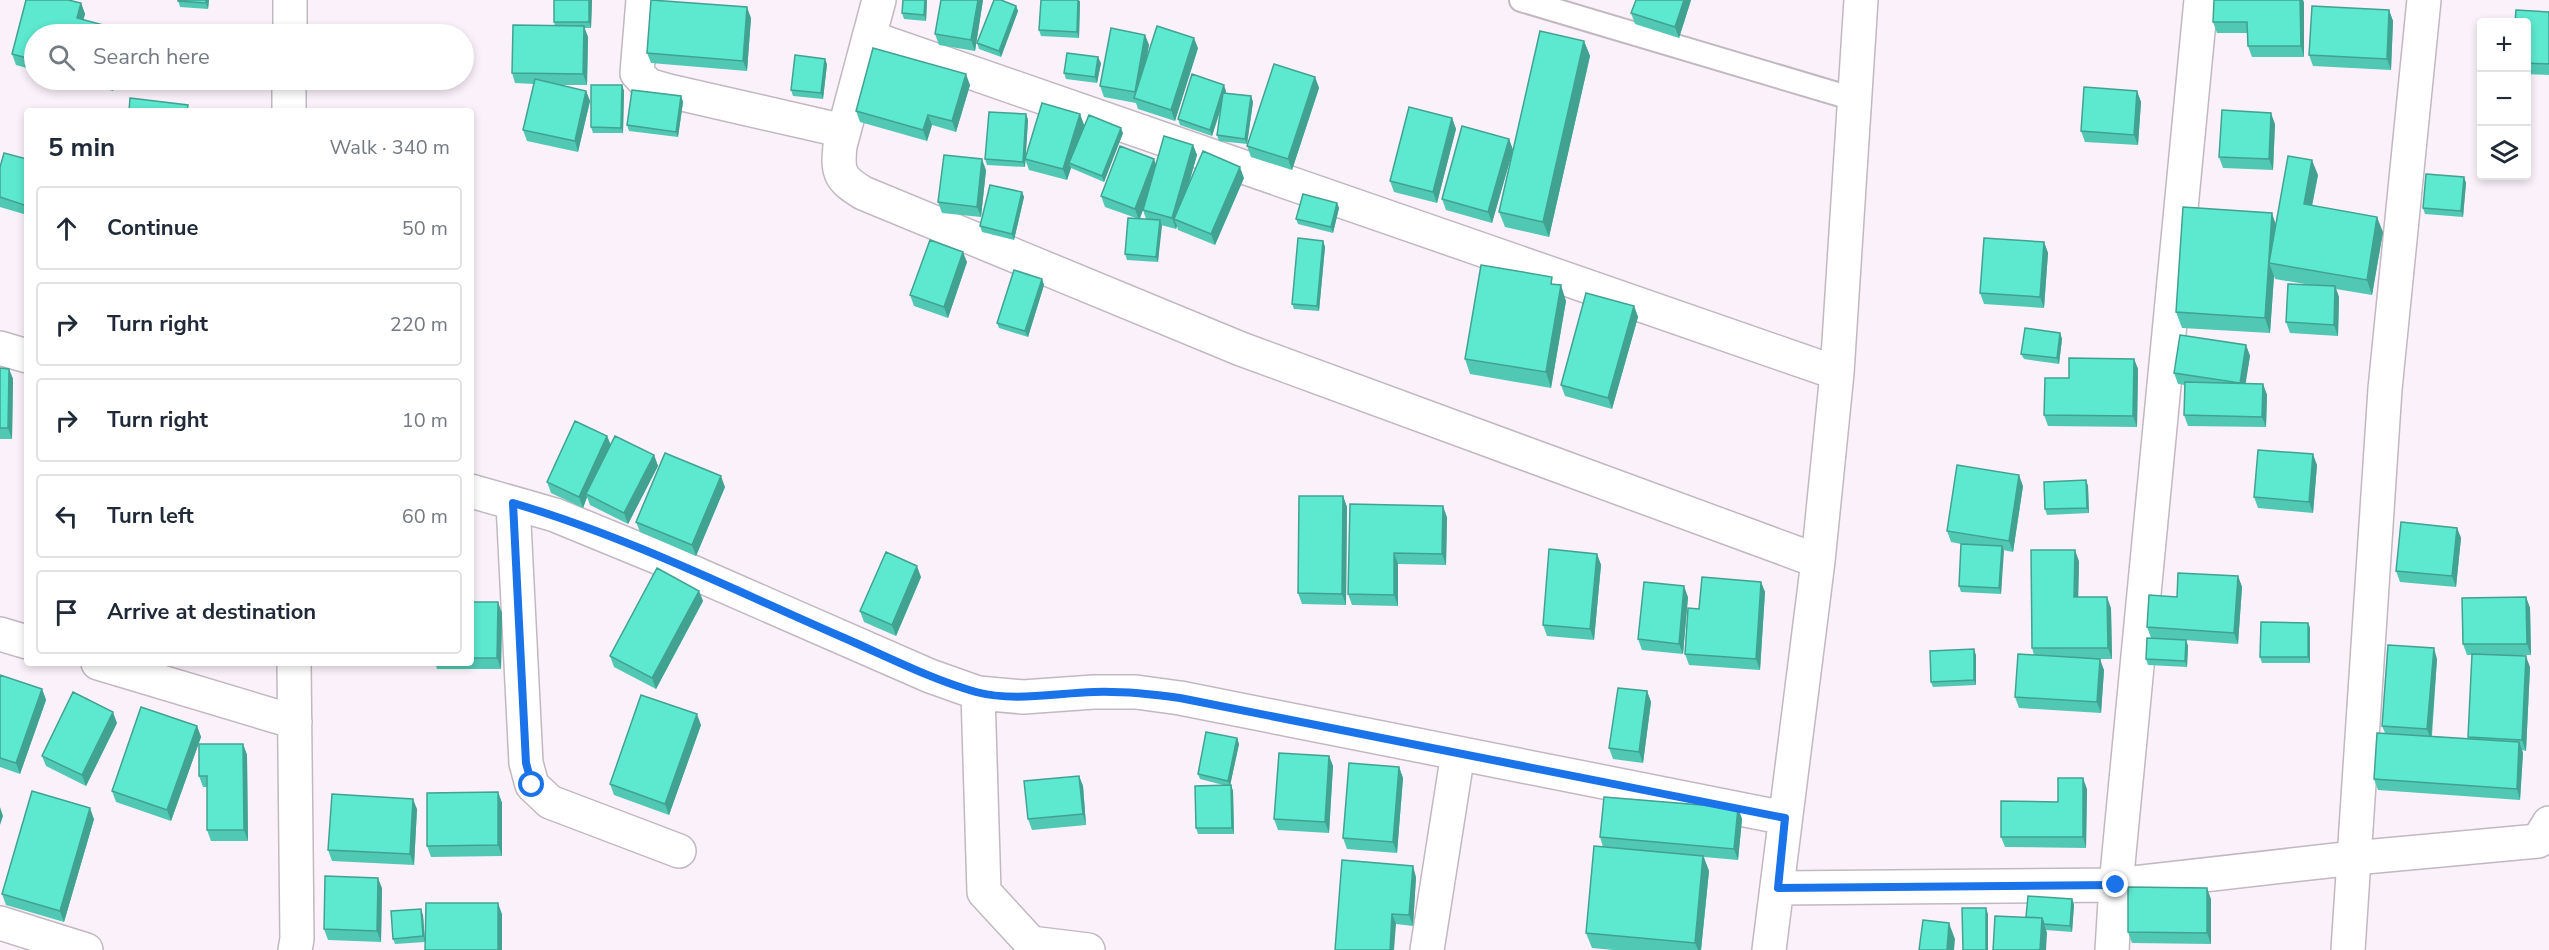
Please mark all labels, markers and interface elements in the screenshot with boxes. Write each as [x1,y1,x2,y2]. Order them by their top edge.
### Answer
map controls [2477,18,2531,180]
button: + [2477,18,2531,72]
search box [24,24,474,90]
icon: search [45,41,78,74]
text: Search here [93,42,210,72]
button: − [2477,72,2531,126]
button: layers [2477,126,2531,180]
text: 5 min [48,130,115,165]
text: Walk · 340 m [330,134,450,161]
icon: ahead [50,212,83,245]
text: Continue [107,213,198,243]
text: 50 m [402,215,448,242]
icon: right [50,308,83,341]
text: Turn right [107,309,208,339]
text: 220 m [390,311,448,338]
icon: right [50,404,83,437]
text: Turn right [107,405,208,435]
text: 10 m [402,407,448,434]
icon: left [50,500,83,533]
text: Turn left [107,501,194,531]
text: 60 m [402,503,448,530]
icon: arrive [50,596,83,629]
text: Arrive at destination [107,597,316,627]
route start [518,771,544,797]
route end [2102,871,2128,897]

